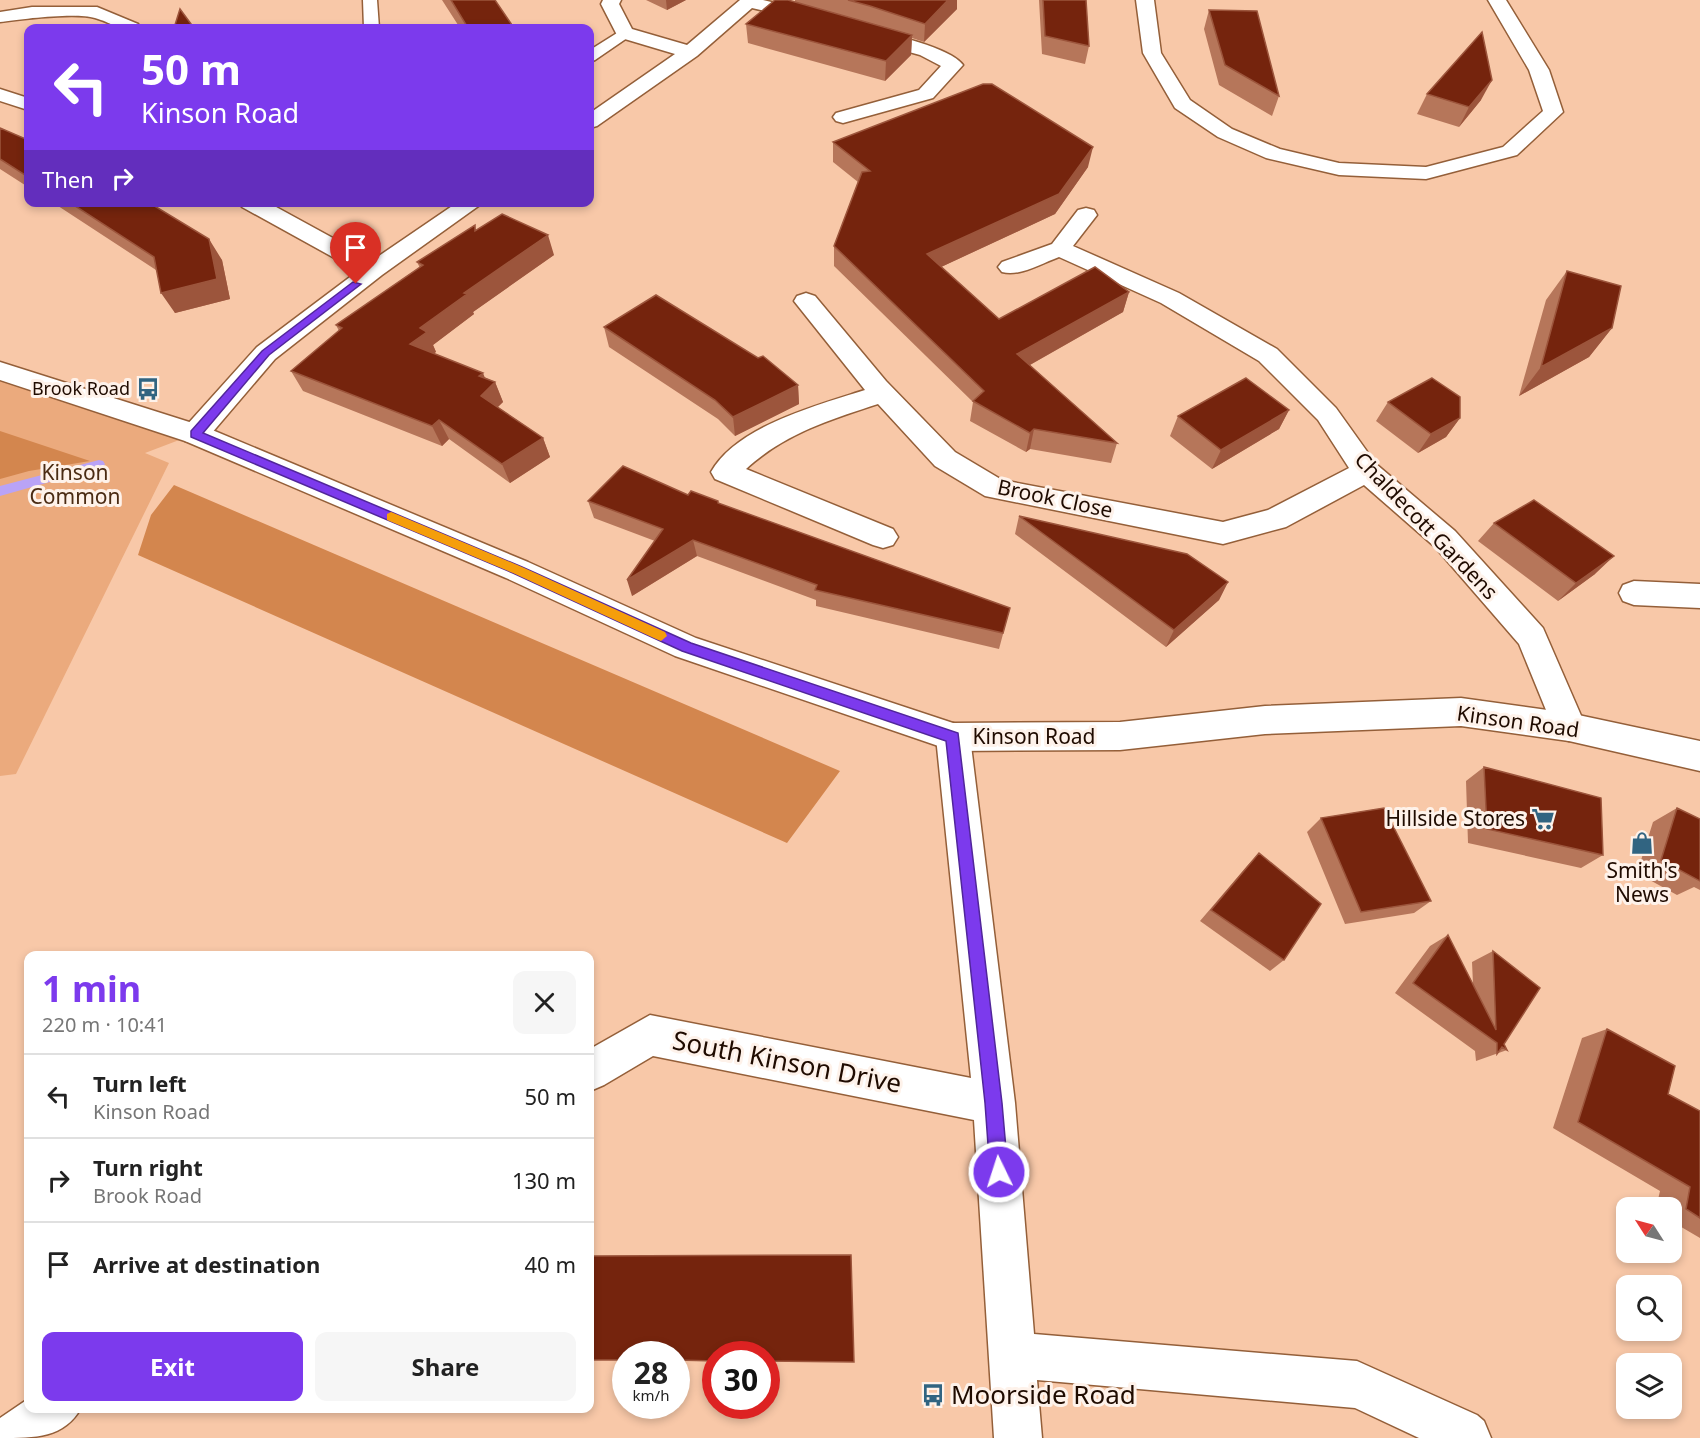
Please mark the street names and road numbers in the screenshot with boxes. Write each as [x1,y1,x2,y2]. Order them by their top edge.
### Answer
street label: Chaldecott Gardens [1349,446,1504,605]
street label: Brook Close [995,472,1115,524]
street label: Kinson Road [1455,699,1581,743]
street label: Kinson Road [972,722,1096,750]
street label: South Kinson Drive [670,1021,905,1101]

